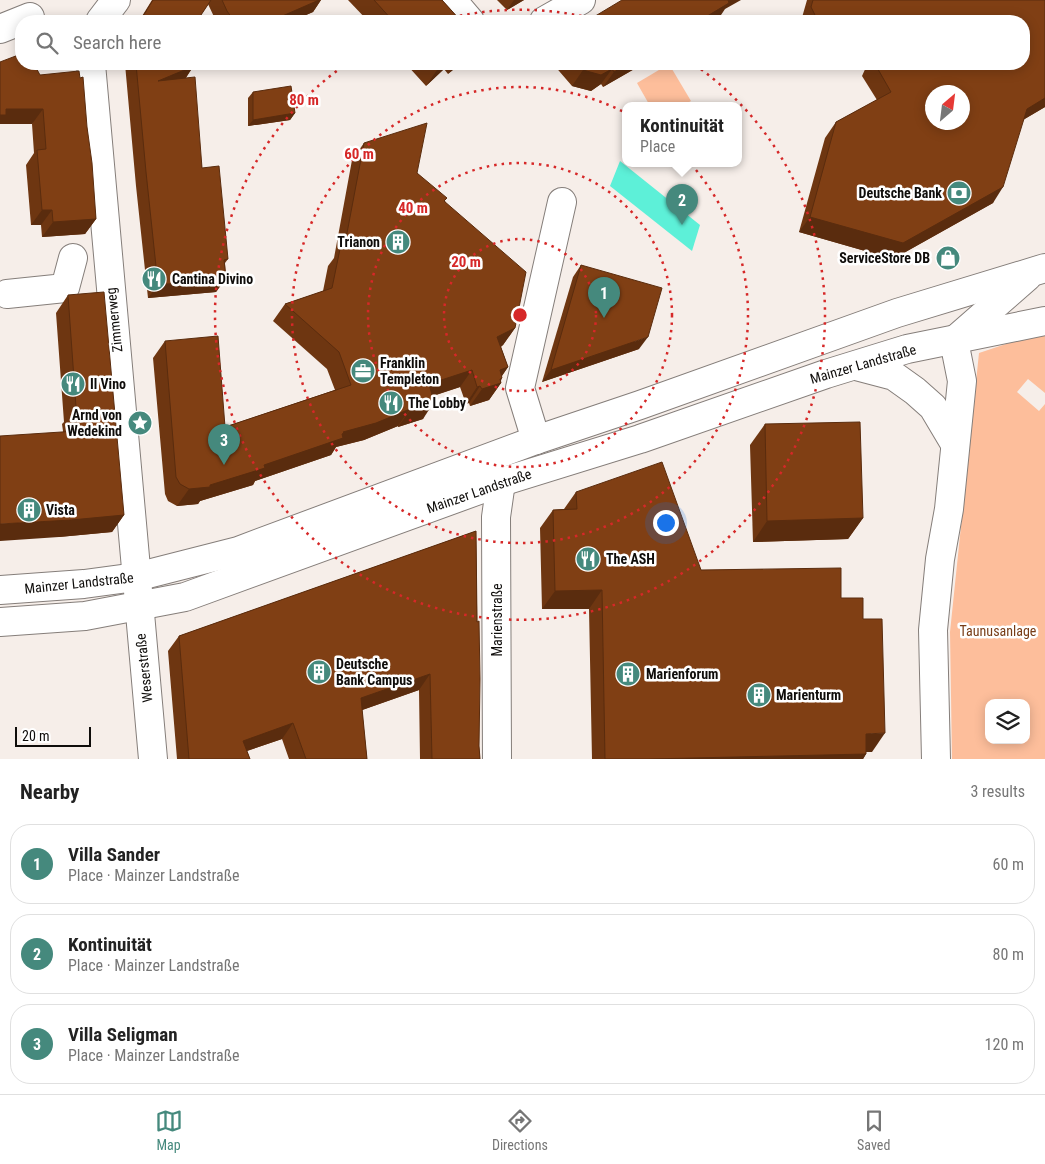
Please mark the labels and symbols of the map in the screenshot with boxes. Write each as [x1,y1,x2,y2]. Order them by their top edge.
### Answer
north arrow [925,85,970,130]
text: 80 m [289,91,319,109]
text: 60 m [344,145,374,163]
bank icon: Deutsche Bank [946,180,972,206]
pin: 2 [666,184,698,225]
place label: Deutsche Bank [859,185,942,201]
text: 40 m [398,199,428,217]
building icon: Trianon [385,229,411,255]
place label: Trianon [337,234,380,250]
shop icon: ServiceStore DB [935,245,961,271]
place label: ServiceStore DB [839,250,930,266]
text: 20 m [451,253,481,271]
restaurant icon: Cantina Divino [141,266,167,292]
place label: Cantina Divino [172,271,253,287]
pin: 1 [588,277,620,318]
street label: Zimmerweg [103,287,125,353]
centre of rings [511,306,529,324]
street label: Mainzer Landstraße [808,341,918,387]
place label: Franklin Templeton [380,355,439,387]
office icon: Franklin Templeton [350,358,376,384]
restaurant icon: Il Vino [60,371,86,397]
place label: Il Vino [90,376,126,392]
restaurant icon: The Lobby [378,390,404,416]
place label: The Lobby [408,395,467,411]
place label: Arnd von Wedekind [67,407,122,439]
place icon: Arnd von Wedekind [127,410,153,436]
pin: 3 [208,424,240,465]
street label: Mainzer Landstraße [425,465,534,516]
building icon: Vista [16,497,42,523]
place label: Vista [46,502,75,518]
your location [653,510,679,536]
restaurant icon: The ASH [575,546,601,572]
place label: The ASH [606,551,655,567]
street label: Mainzer Landstraße [24,569,135,597]
street label: Marienstraße [489,583,505,657]
park label: Taunusanlage [960,623,1037,639]
street label: Weserstraße [132,632,156,703]
place label: Deutsche Bank Campus [336,656,412,688]
building icon: Deutsche Bank Campus [306,659,332,685]
building icon: Marienforum [615,661,641,687]
place label: Marienforum [646,666,718,682]
building icon: Marienturm [746,682,772,708]
place label: Marienturm [776,687,841,703]
scale bar [15,724,91,747]

